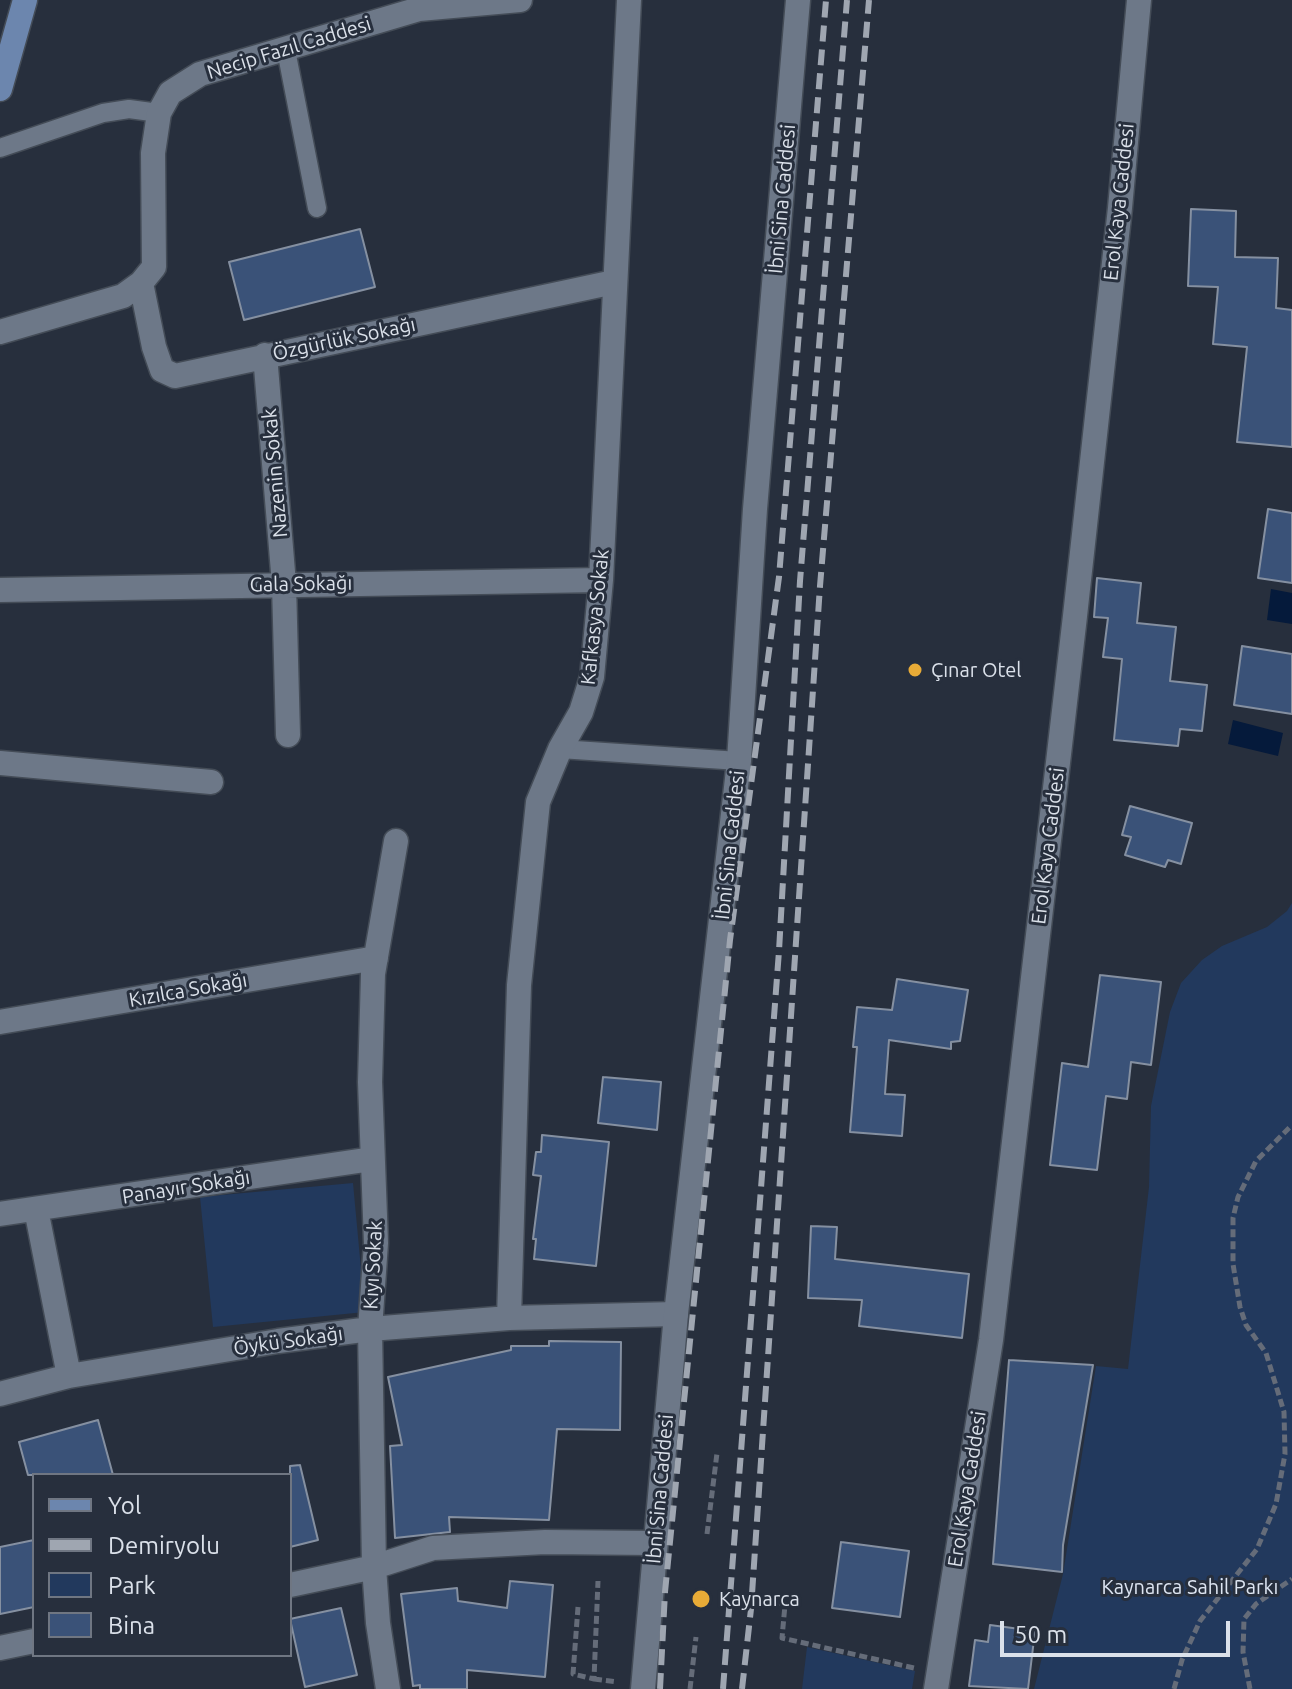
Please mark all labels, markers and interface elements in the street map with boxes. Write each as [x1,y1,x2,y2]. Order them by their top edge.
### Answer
street label: Necip Fazıl Caddesi [204,12,374,84]
street label: Erol Kaya Caddesi [1099,122,1139,282]
street label: İbni Sina Caddesi [764,123,800,275]
street label: Özgürlük Sokağı [270,312,418,366]
street label: Nazenin Sokak [257,407,293,539]
street label: Kafkasya Sokak [576,548,614,686]
street label: Gala Sokağı [250,571,352,597]
place label: Çınar Otel [931,658,1022,682]
marker: Çınar Otel [906,661,924,679]
street label: Erol Kaya Caddesi [1026,766,1070,926]
street label: İbni Sina Caddesi [710,769,750,921]
street label: Kızılca Sokağı [127,968,249,1012]
street label: Panayır Sokağı [120,1165,252,1209]
street label: Kıyı Sokak [359,1220,387,1310]
street label: Öykü Sokağı [232,1321,344,1361]
street label: Erol Kaya Caddesi [943,1409,991,1569]
street label: İbni Sina Caddesi [642,1413,678,1565]
legend [32,1473,292,1657]
text: Yol [108,1492,141,1519]
text: Demiryolu [108,1532,220,1559]
text: Park [108,1572,156,1599]
park label: Kaynarca Sahil Parkı [1102,1575,1278,1599]
place label: Kaynarca [719,1587,800,1611]
marker: Kaynarca [690,1588,712,1610]
scale bar [1004,1605,1234,1655]
text: Bina [108,1612,155,1639]
text: 50 m [1014,1621,1067,1648]

